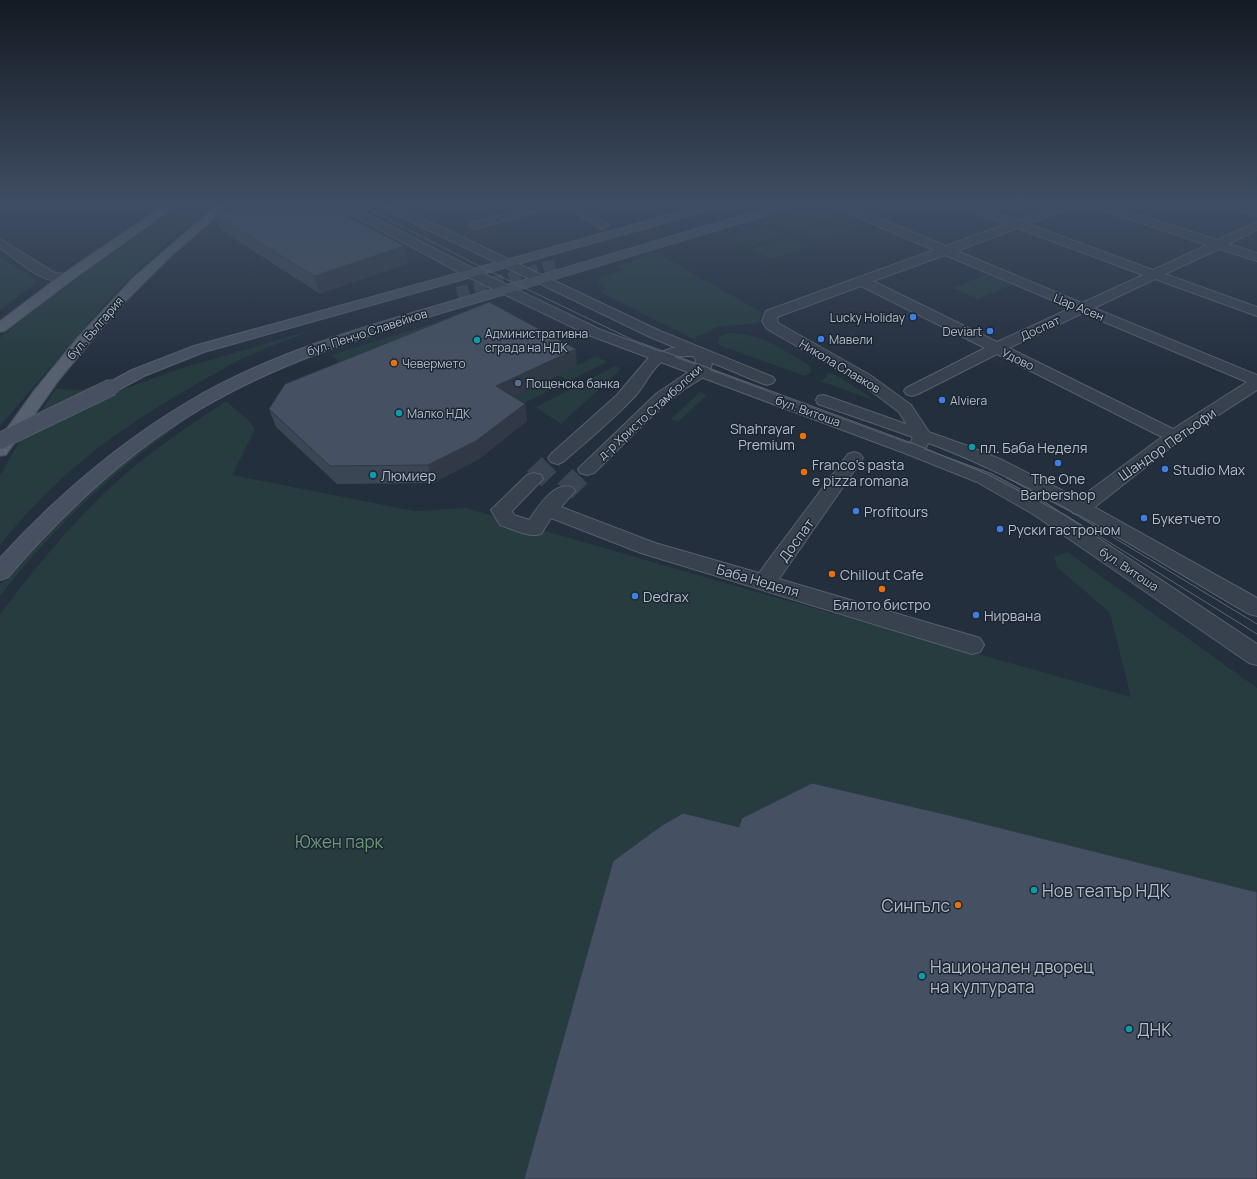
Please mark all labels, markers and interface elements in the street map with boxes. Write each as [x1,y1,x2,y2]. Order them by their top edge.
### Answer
street label: Цар Асен [1051,289,1107,325]
street label: бул. България [63,293,127,363]
street label: бул. Пенчо Славейков [305,304,430,359]
place label: Lucky Holiday [830,309,906,326]
street label: Доспат [1017,311,1063,345]
marker: Lucky Holiday [908,312,918,322]
place label: Deviart [942,323,982,340]
place label: Административна сграда на НДК [485,325,588,356]
marker: Deviart [985,326,995,336]
place label: Мавели [829,331,873,348]
marker: Мавели [816,334,826,344]
marker: Административна сграда на НДК [472,335,482,345]
street label: Никола Славков [796,335,884,397]
street label: Удово [999,344,1037,374]
place label: Чевермето [402,355,466,372]
marker: Чевермето [389,358,399,368]
street label: д-р Христо Стамболски [594,361,706,463]
place label: Пощенска банка [526,375,620,392]
marker: Пощенска банка [513,378,523,388]
street label: бул. Витоша [773,391,843,431]
place label: Alviera [950,392,987,409]
marker: Alviera [937,395,947,405]
street label: Шандор Петьофи [1114,403,1220,485]
place label: Малко НДК [407,405,471,422]
marker: Малко НДК [394,408,404,418]
place label: Shahrayar Premium [730,419,795,454]
marker: Shahrayar Premium [798,431,808,441]
place label: пл. Баба Неделя [980,438,1087,457]
marker: пл. Баба Неделя [967,442,977,452]
place label: Franco's pasta e pizza romana [812,455,908,490]
marker: The One Barbershop [1053,458,1063,468]
place label: Studio Max [1173,460,1246,479]
marker: Studio Max [1160,464,1170,474]
place label: Люмиер [381,466,436,485]
marker: Franco's pasta e pizza romana [799,467,809,477]
place label: The One Barbershop [1021,469,1095,504]
marker: Люмиер [368,470,378,480]
place label: Profitours [864,502,928,521]
marker: Profitours [851,506,861,516]
place label: Букетчето [1152,509,1221,528]
marker: Букетчето [1139,513,1149,523]
street label: Доспат [774,515,818,565]
place label: Руски гастроном [1008,520,1121,539]
marker: Руски гастроном [995,524,1005,534]
street label: бул. Витоша [1096,543,1162,595]
street label: Баба Неделя [714,559,802,601]
place label: Chillout Cafe [840,565,924,584]
marker: Chillout Cafe [827,569,837,579]
marker: Бялото бистро [877,584,887,594]
place label: Dedrax [643,587,689,606]
marker: Dedrax [630,591,640,601]
place label: Бялото бистро [833,595,931,614]
place label: Нирвана [984,606,1041,625]
marker: Нирвана [971,610,981,620]
park label: Южен парк [295,830,383,853]
place label: Нов театър НДК [1042,879,1171,902]
marker: Нов театър НДК [1029,885,1039,895]
place label: Сингълс [882,894,950,917]
marker: Сингълс [953,900,963,910]
place label: Национален дворец на културата [930,955,1094,998]
marker: Национален дворец на културата [917,971,927,981]
place label: ДНК [1137,1018,1172,1041]
marker: ДНК [1124,1024,1134,1034]

